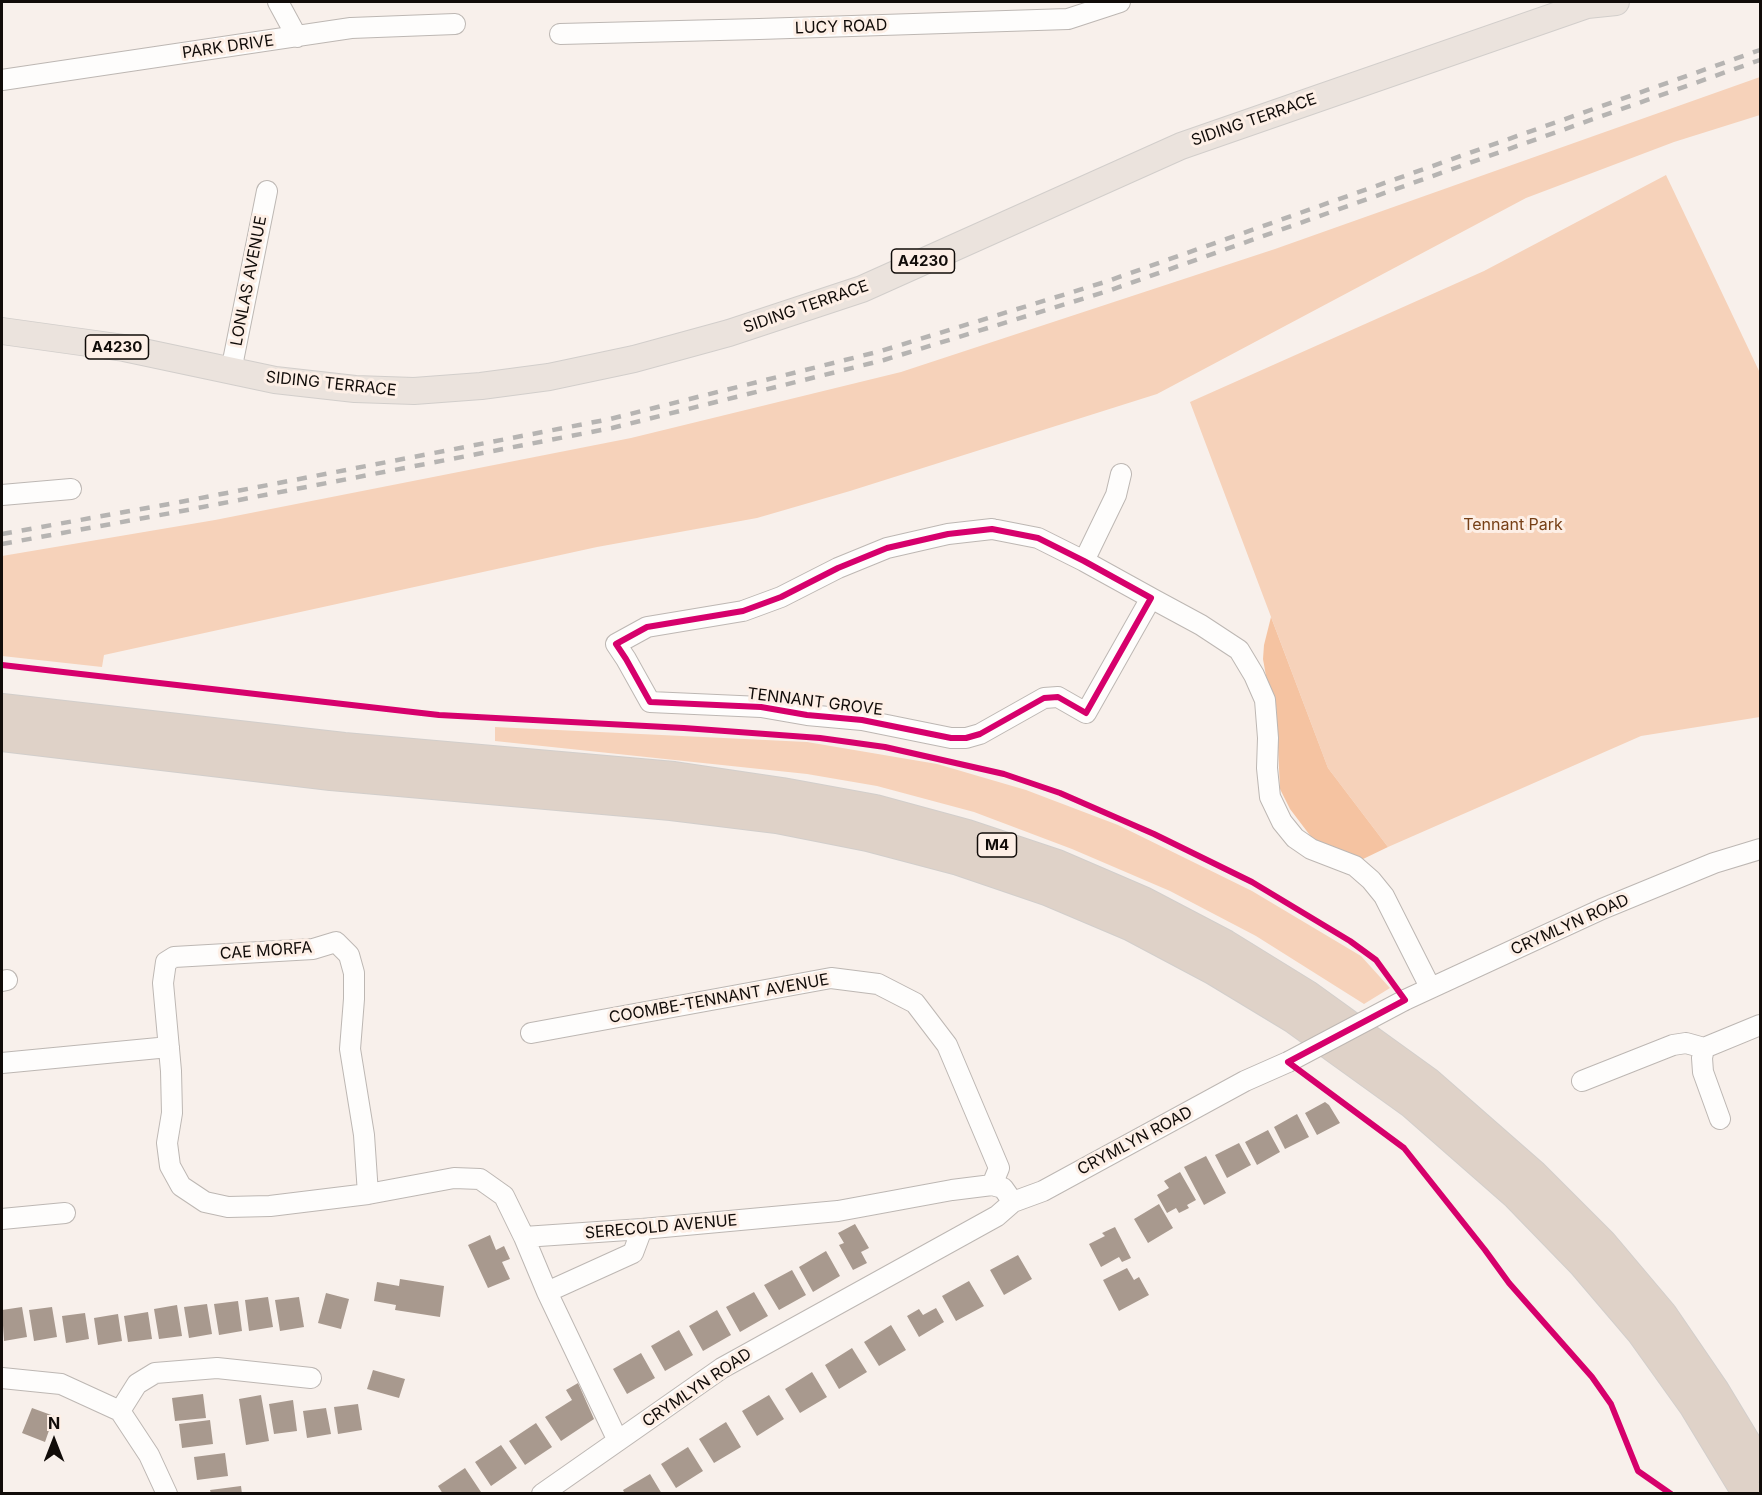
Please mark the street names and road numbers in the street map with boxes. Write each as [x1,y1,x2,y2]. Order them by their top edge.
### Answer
street label: LUCY ROAD [794,16,888,38]
street label: PARK DRIVE [181,31,275,63]
street label: SIDING TERRACE [1189,90,1319,150]
street label: LONLAS AVENUE [227,214,271,348]
road number: A4230 [892,249,954,273]
street label: SIDING TERRACE [741,277,871,337]
road number: A4230 [86,335,148,359]
street label: SIDING TERRACE [265,368,397,400]
street label: TENNANT GROVE [746,684,884,720]
road number: M4 [978,833,1016,857]
street label: CRYMLYN ROAD [1508,890,1632,960]
street label: CAE MORFA [219,938,313,964]
street label: COOMBE-TENNANT AVENUE [608,970,830,1028]
street label: CRYMLYN ROAD [1074,1103,1196,1179]
street label: SERECOLD AVENUE [584,1211,738,1243]
street label: CRYMLYN ROAD [639,1344,755,1432]

